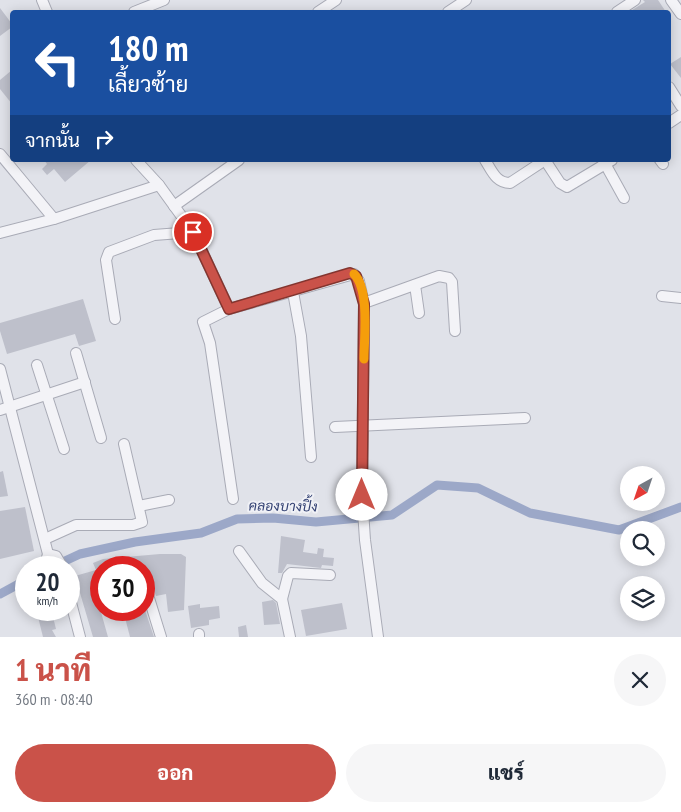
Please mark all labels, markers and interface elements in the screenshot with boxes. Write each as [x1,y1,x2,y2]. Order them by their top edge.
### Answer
text: 180 m [108,25,189,71]
icon: left [25,30,90,95]
text: เลี้ยวซ้าย [108,70,188,98]
icon: right [90,125,118,153]
text: จากนั้น [25,128,80,152]
pin [172,211,214,253]
icon: arrive [179,218,207,246]
north arrow [620,466,665,511]
map controls [620,466,665,621]
position arrow [335,468,387,520]
water label: คลองบางปิ้ง [248,493,318,516]
button: search [620,521,665,566]
speed limit sign: 30 [90,556,155,621]
text: 20 [36,566,59,598]
button: layers [620,576,665,621]
text: km/h [37,593,58,608]
text: 1 นาที [15,650,91,689]
button: close [614,654,666,706]
text: 360 m · 08:40 [15,689,93,709]
button: ออก [15,744,336,802]
button: แชร์ [346,744,666,802]

